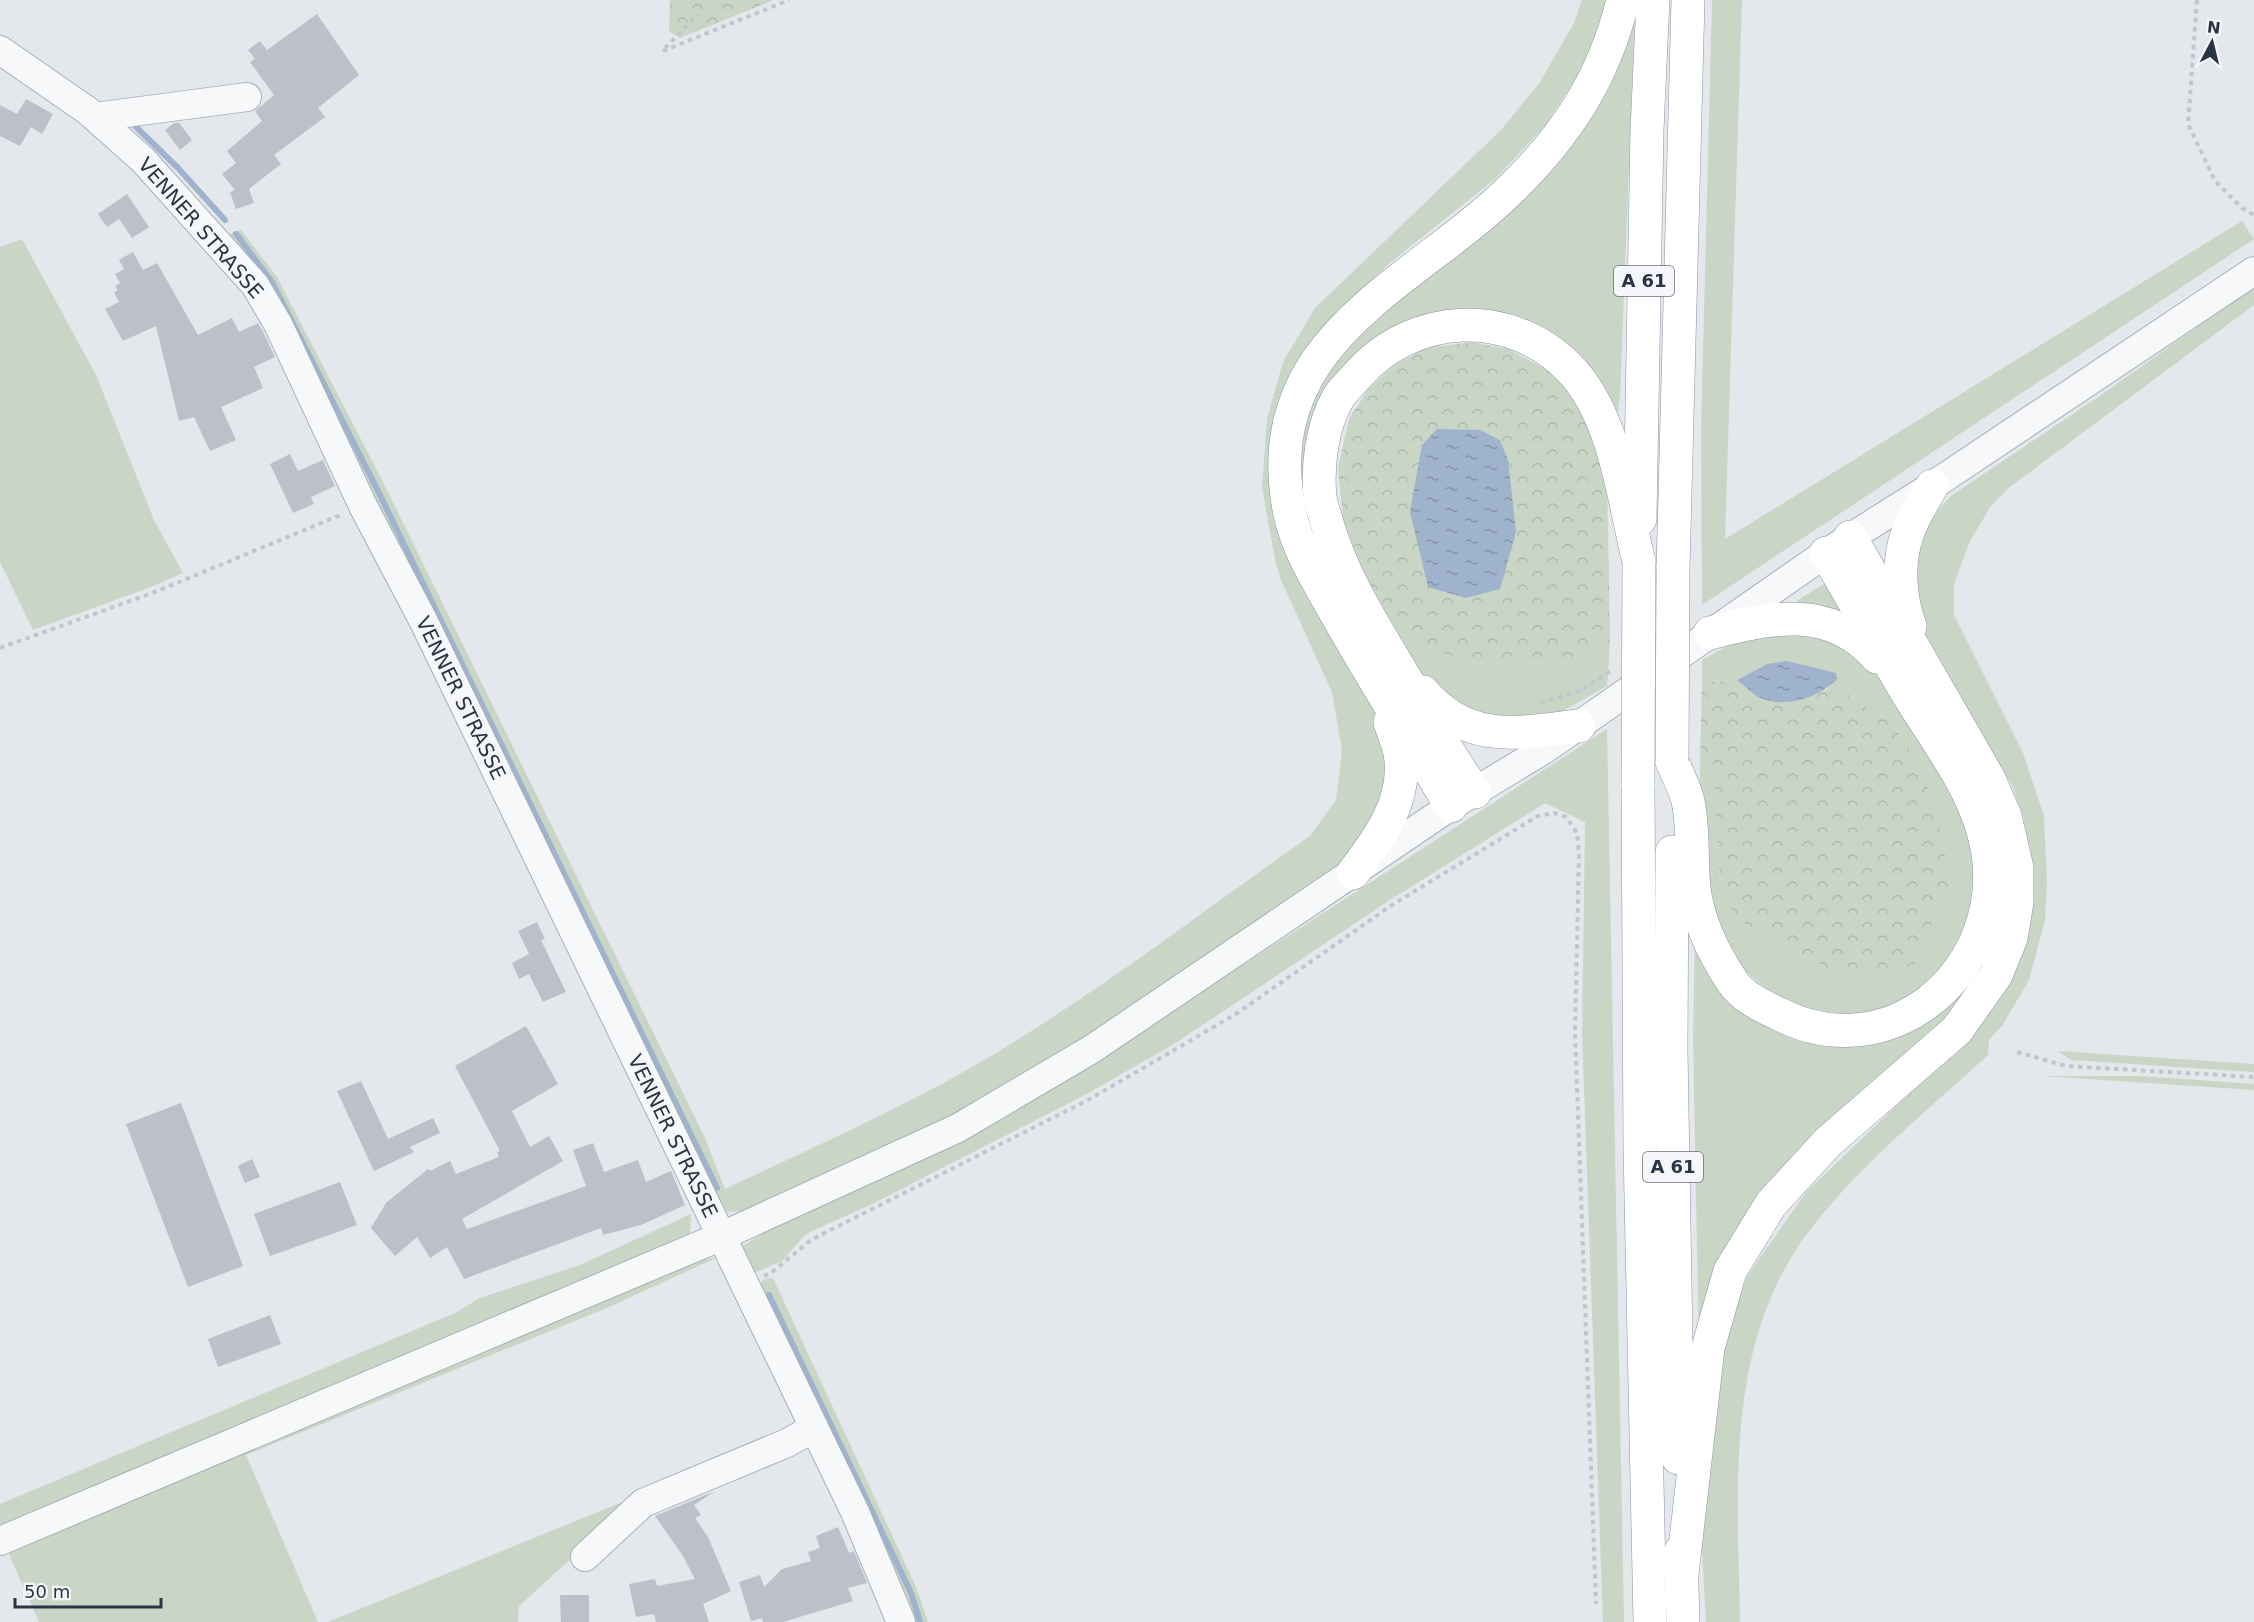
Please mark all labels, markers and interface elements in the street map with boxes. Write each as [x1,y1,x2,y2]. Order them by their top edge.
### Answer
north arrow [2182,12,2242,72]
text: N [2206,17,2222,38]
street label: VENNER STRASSE [133,153,269,303]
road number: A 61 [1614,266,1674,296]
street label: VENNER STRASSE [411,612,511,784]
street label: VENNER STRASSE [623,1050,723,1222]
road number: A 61 [1643,1152,1703,1182]
scale bar [15,1571,160,1609]
text: 50 m [24,1581,70,1602]

